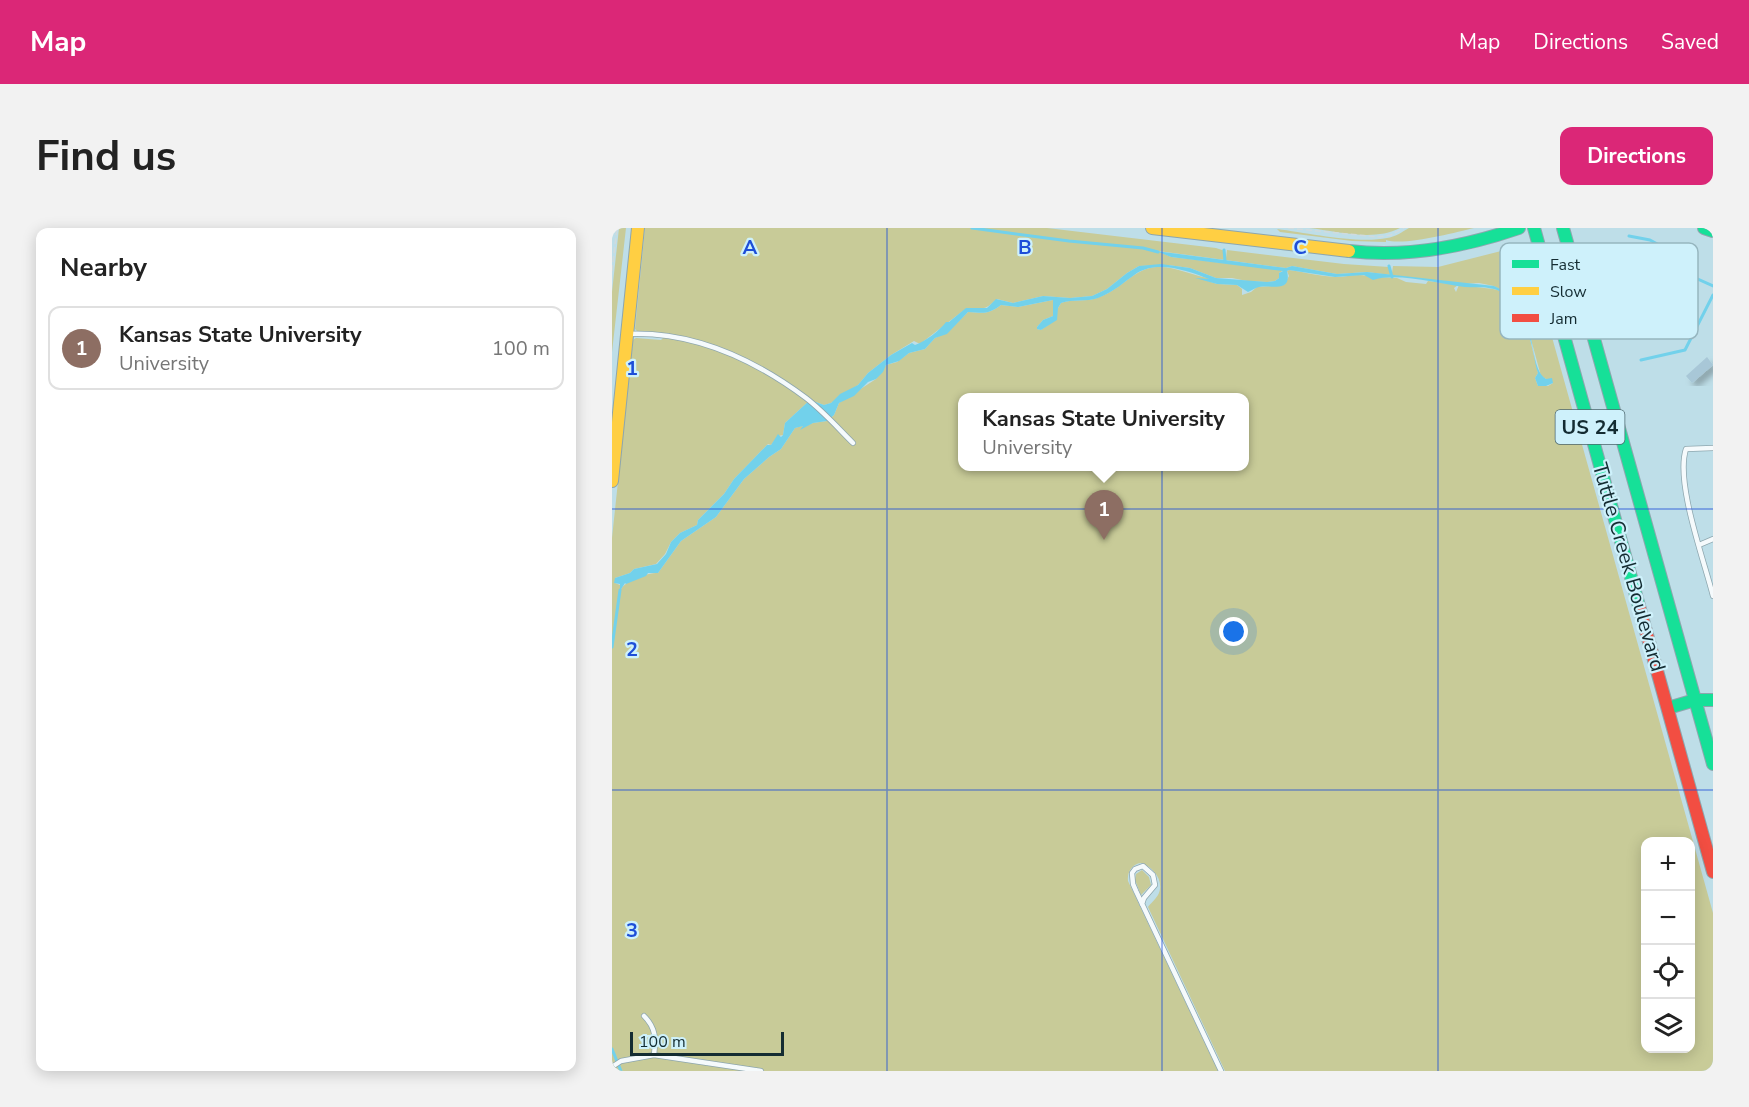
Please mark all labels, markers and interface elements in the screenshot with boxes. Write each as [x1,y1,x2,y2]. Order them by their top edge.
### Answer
text: Map [30,23,86,61]
text: Map [1459,28,1500,56]
text: Directions [1533,28,1628,56]
text: Saved [1661,28,1719,56]
button: Directions [1560,127,1713,185]
text: Find us [36,128,176,185]
text: A [743,234,758,261]
text: B [1018,234,1032,261]
text: C [1293,234,1307,261]
legend [1500,243,1698,339]
text: Nearby [60,250,147,285]
text: Fast [1550,254,1581,276]
text: Slow [1550,281,1587,303]
text: Jam [1549,308,1577,330]
text: Kansas State University [119,320,362,350]
text: 1 [76,335,88,362]
text: 100 m [492,335,550,362]
text: University [119,350,209,377]
text: 1 [626,355,638,382]
popup [958,393,1249,471]
text: Kansas State University [982,404,1225,434]
road number: US 24 [1556,410,1624,444]
text: University [982,434,1072,461]
street label: Tuttle Creek Boulevard [1586,459,1672,675]
pin: 1 [1084,490,1124,540]
your location [1219,617,1248,646]
text: 2 [626,636,638,663]
map controls [1641,837,1695,1053]
button: + [1641,837,1695,891]
button: − [1641,891,1695,945]
text: 3 [626,917,638,944]
button: locate [1641,945,1695,999]
button: layers [1641,999,1695,1053]
scale bar [630,1029,784,1056]
text: 100 m [639,1031,686,1053]

